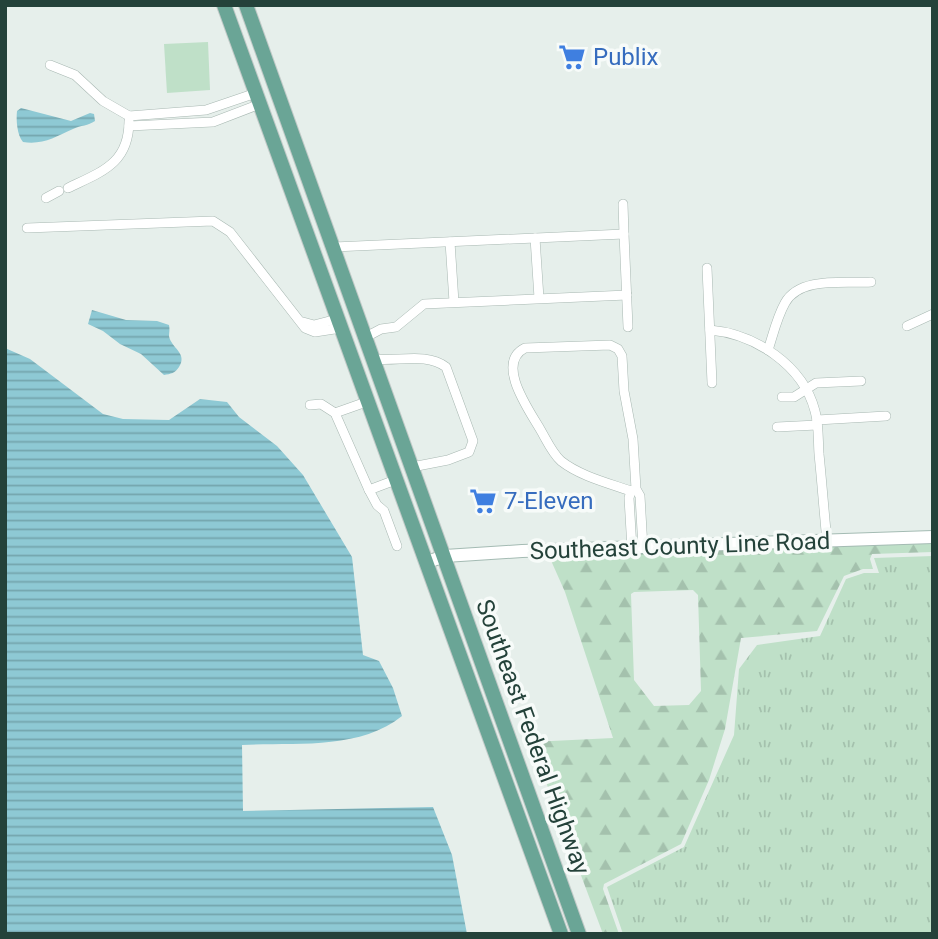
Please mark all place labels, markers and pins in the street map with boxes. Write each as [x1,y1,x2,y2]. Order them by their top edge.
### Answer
supermarket icon: Publix [557,42,587,72]
place label: Publix [593,43,659,71]
supermarket icon: 7-Eleven [468,486,498,516]
place label: 7-Eleven [504,487,594,515]

